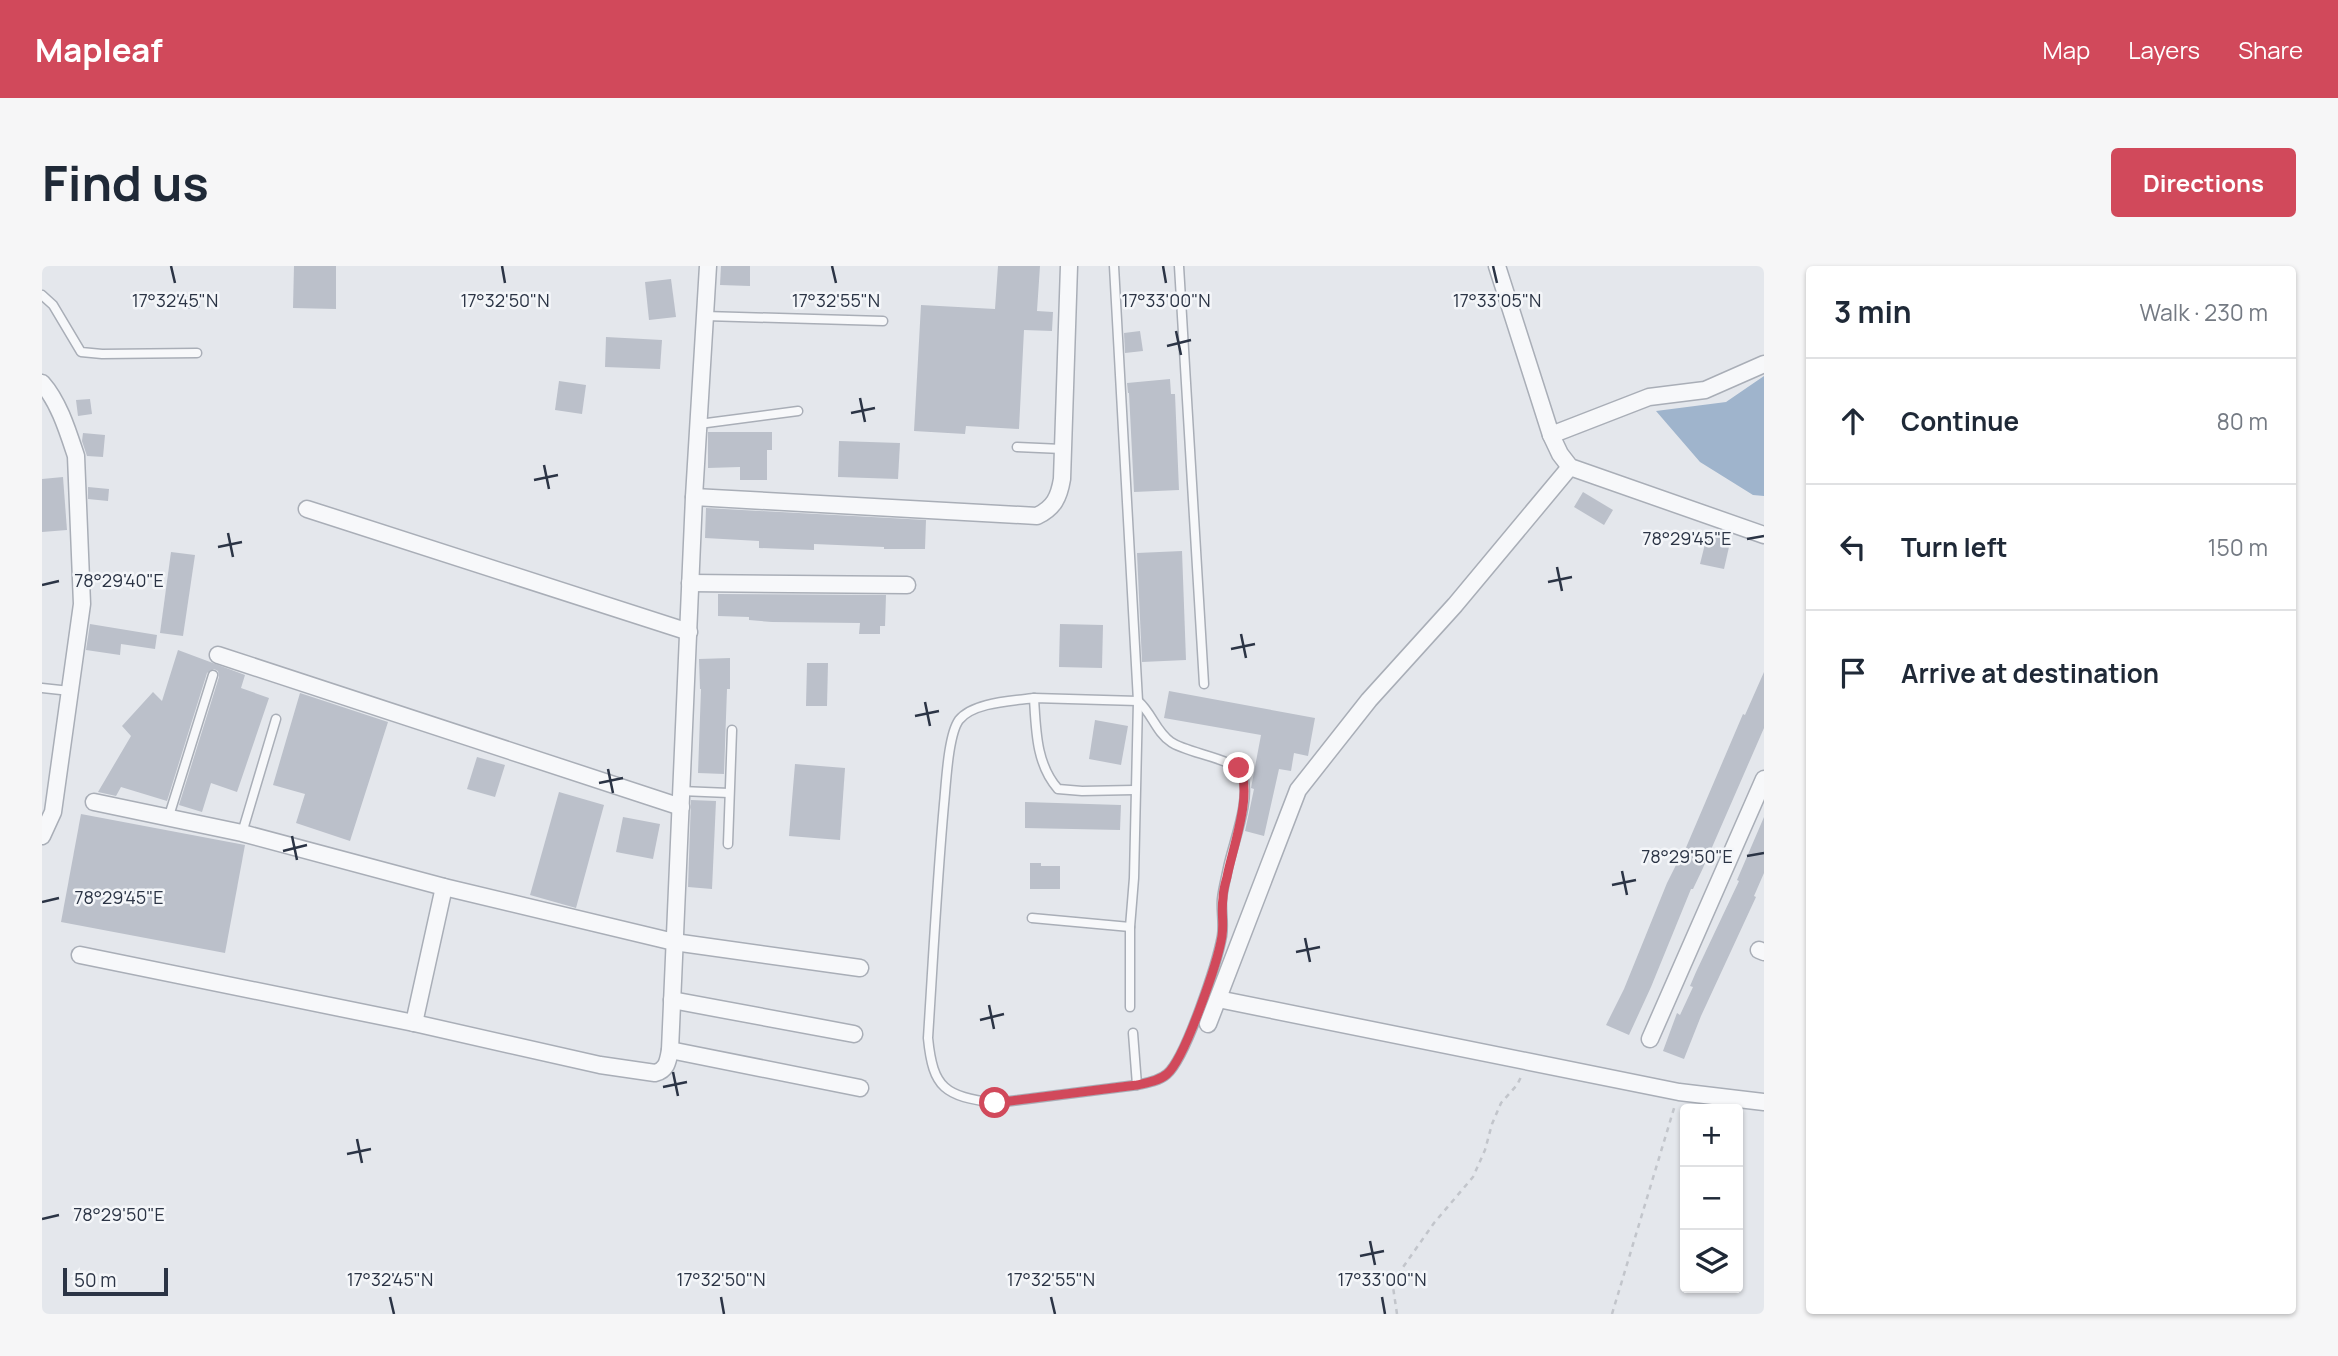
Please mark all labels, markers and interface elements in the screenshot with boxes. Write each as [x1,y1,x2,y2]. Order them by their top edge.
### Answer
text: Mapleaf [35,27,163,72]
text: Map [2043,33,2090,66]
text: Layers [2128,33,2200,66]
text: Share [2238,33,2303,66]
button: Directions [2111,148,2296,217]
text: Find us [42,149,209,216]
text: 17°32'45"N [132,288,218,312]
text: 17°32'50"N [461,288,549,312]
text: 17°32'55"N [792,288,880,312]
text: 17°33'00"N [1121,288,1211,312]
text: 17°33'05"N [1453,288,1541,312]
text: 3 min [1834,291,1912,332]
text: Walk · 230 m [2140,296,2268,328]
icon: ahead [1834,402,1872,440]
text: Continue [1901,403,2019,439]
text: 80 m [2217,405,2268,437]
text: 78°29'45"E [1642,526,1732,550]
icon: left [1834,528,1872,566]
text: Turn left [1901,529,2008,565]
text: 150 m [2208,531,2268,563]
text: 78°29'40"E [74,568,164,592]
icon: arrive [1834,654,1872,692]
text: Arrive at destination [1901,655,2159,691]
route end [1223,752,1254,783]
text: 78°29'50"E [1641,844,1733,868]
text: 78°29'45"E [74,885,164,909]
route start [979,1087,1010,1118]
map controls [1680,1104,1743,1293]
button: + [1680,1104,1743,1167]
button: − [1680,1167,1743,1230]
text: 78°29'50"E [73,1202,165,1226]
button: layers [1680,1230,1743,1293]
scale bar [63,1265,168,1297]
text: 50 m [74,1267,116,1293]
text: 17°32'45"N [347,1267,433,1291]
text: 17°32'50"N [677,1267,765,1291]
text: 17°32'55"N [1007,1267,1095,1291]
text: 17°33'00"N [1337,1267,1427,1291]

